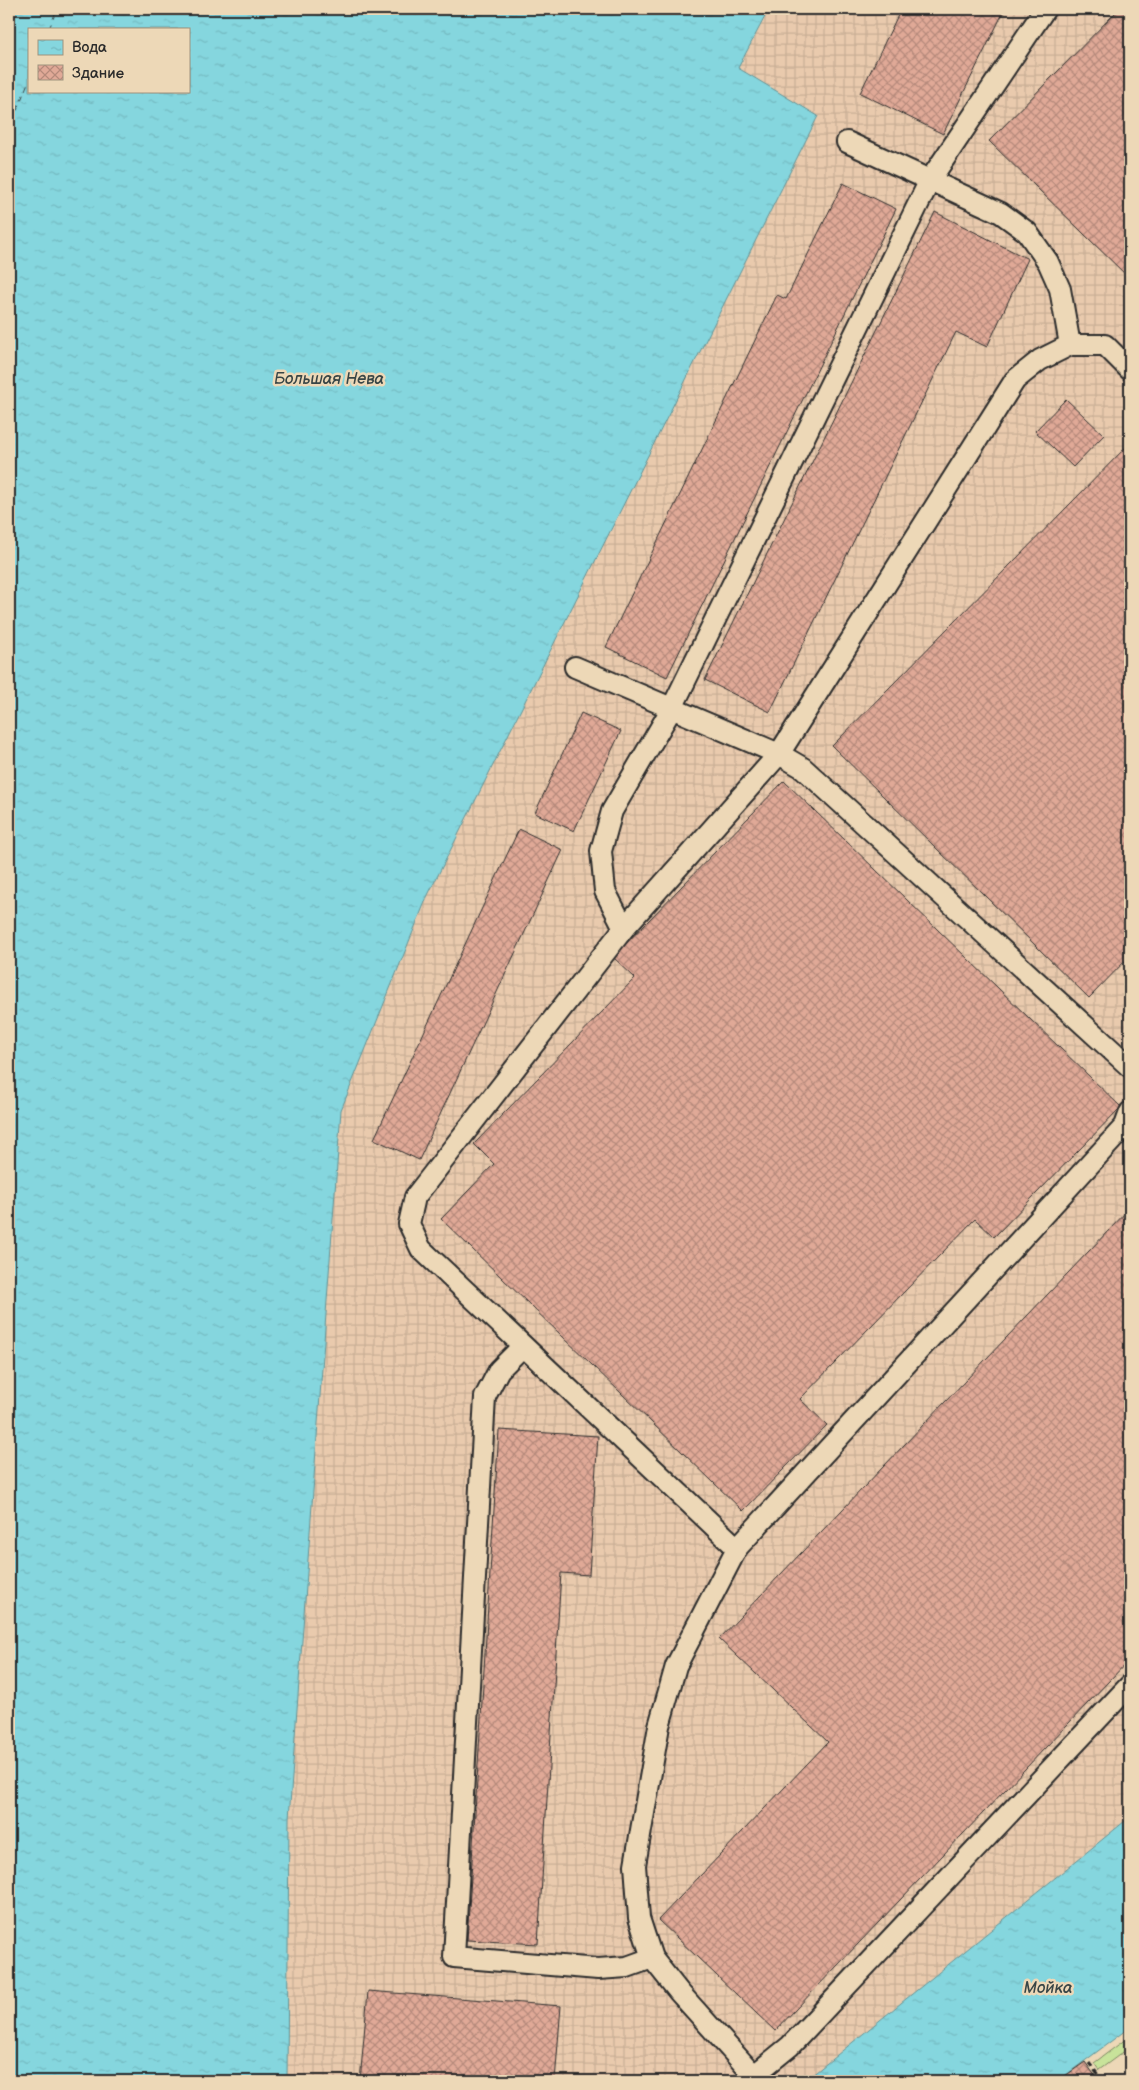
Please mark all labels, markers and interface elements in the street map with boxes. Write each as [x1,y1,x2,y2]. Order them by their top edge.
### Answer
legend [28,28,190,92]
text: Вода [72,38,107,57]
text: Здание [72,64,124,83]
water label: Большая Нева [274,370,384,389]
water label: Мойка [1024,1979,1072,1998]

